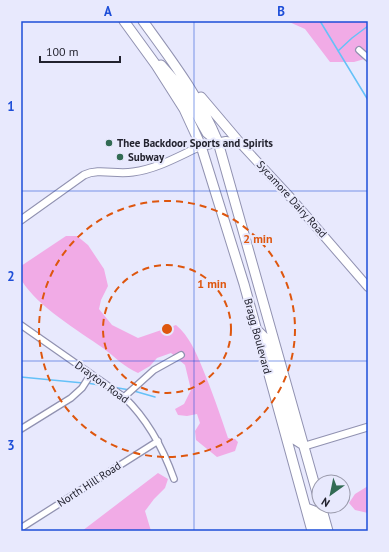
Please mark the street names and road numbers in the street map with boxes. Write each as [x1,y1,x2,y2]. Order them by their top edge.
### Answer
street label: Sycamore Dairy Road [254,158,330,240]
street label: Bragg Boulevard [241,297,275,375]
street label: Drayton Road [72,358,132,406]
street label: North Hill Road [55,458,124,510]

